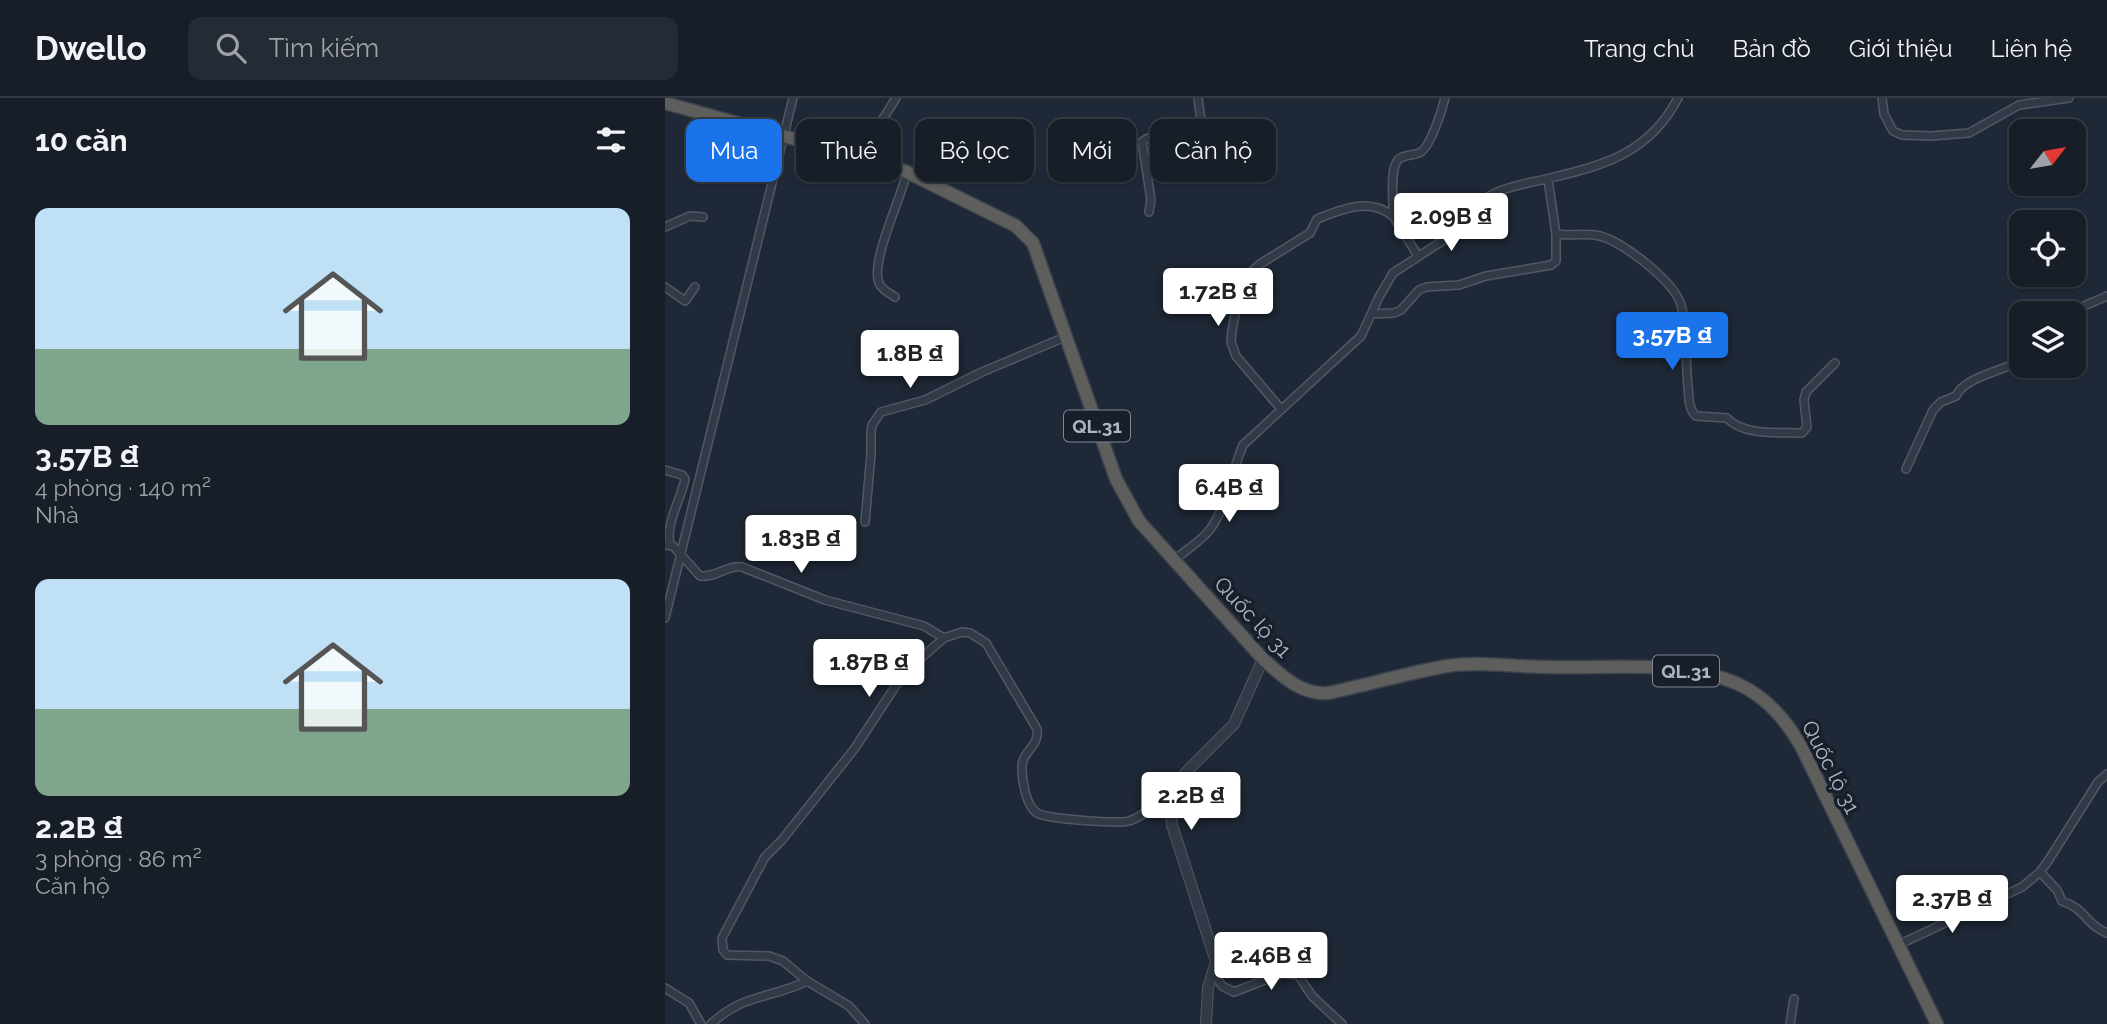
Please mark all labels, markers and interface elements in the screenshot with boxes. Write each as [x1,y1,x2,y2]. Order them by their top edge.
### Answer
search box [188,17,678,80]
text: Dwello [35,29,146,68]
icon: search [212,29,250,67]
text: Tìm kiếm [268,33,379,63]
text: Trang chủ [1584,34,1694,63]
text: Bản đồ [1732,34,1811,63]
text: Giới thiệu [1849,34,1952,63]
text: Liên hệ [1990,34,2072,63]
chip: Mua [686,119,782,182]
chip: Thuê [796,119,901,182]
chip: Bộ lọc [915,119,1034,182]
chip: Mới [1048,119,1136,182]
chip: Căn hộ [1150,119,1276,182]
north arrow [2009,119,2086,196]
map controls [2009,119,2086,378]
icon: filters [592,121,630,159]
text: 10 căn [35,123,128,158]
pin: 2.09B ₫ [1386,194,1516,253]
text: 2.09B ₫ [1410,202,1492,229]
button: locate [2009,210,2086,287]
icon: home [270,253,396,379]
pin: 1.72B ₫ [1153,268,1283,328]
text: 1.72B ₫ [1179,277,1257,304]
button: layers [2009,301,2086,378]
pin: 3.57B ₫ [1607,313,1737,372]
text: 3.57B ₫ [1632,321,1712,348]
pin: 1.8B ₫ [853,330,967,390]
text: 1.8B ₫ [877,339,943,366]
road number: QL.31 [1064,410,1130,442]
text: 3.57B ₫ [35,439,139,474]
pin: 6.4B ₫ [1172,464,1286,524]
text: 6.4B ₫ [1195,473,1263,500]
text: 4 phòng · 140 m² [35,474,211,501]
text: Nhà [35,501,79,528]
pin: 1.83B ₫ [736,516,866,575]
text: 1.83B ₫ [761,524,841,551]
street label: Quốc lộ 31 [1209,571,1297,663]
icon: home [270,624,396,750]
pin: 1.87B ₫ [804,640,934,699]
text: 1.87B ₫ [829,648,909,675]
road number: QL.31 [1653,656,1719,686]
street label: Quốc lộ 31 [1797,716,1865,818]
pin: 2.2B ₫ [1134,772,1248,832]
text: 2.2B ₫ [1157,781,1225,808]
text: 2.2B ₫ [35,810,123,845]
text: 3 phòng · 86 m² [35,845,202,872]
text: Căn hộ [35,872,110,899]
pin: 2.37B ₫ [1887,876,2017,935]
text: 2.37B ₫ [1912,884,1992,911]
pin: 2.46B ₫ [1206,932,1336,992]
text: 2.46B ₫ [1230,941,1312,968]

